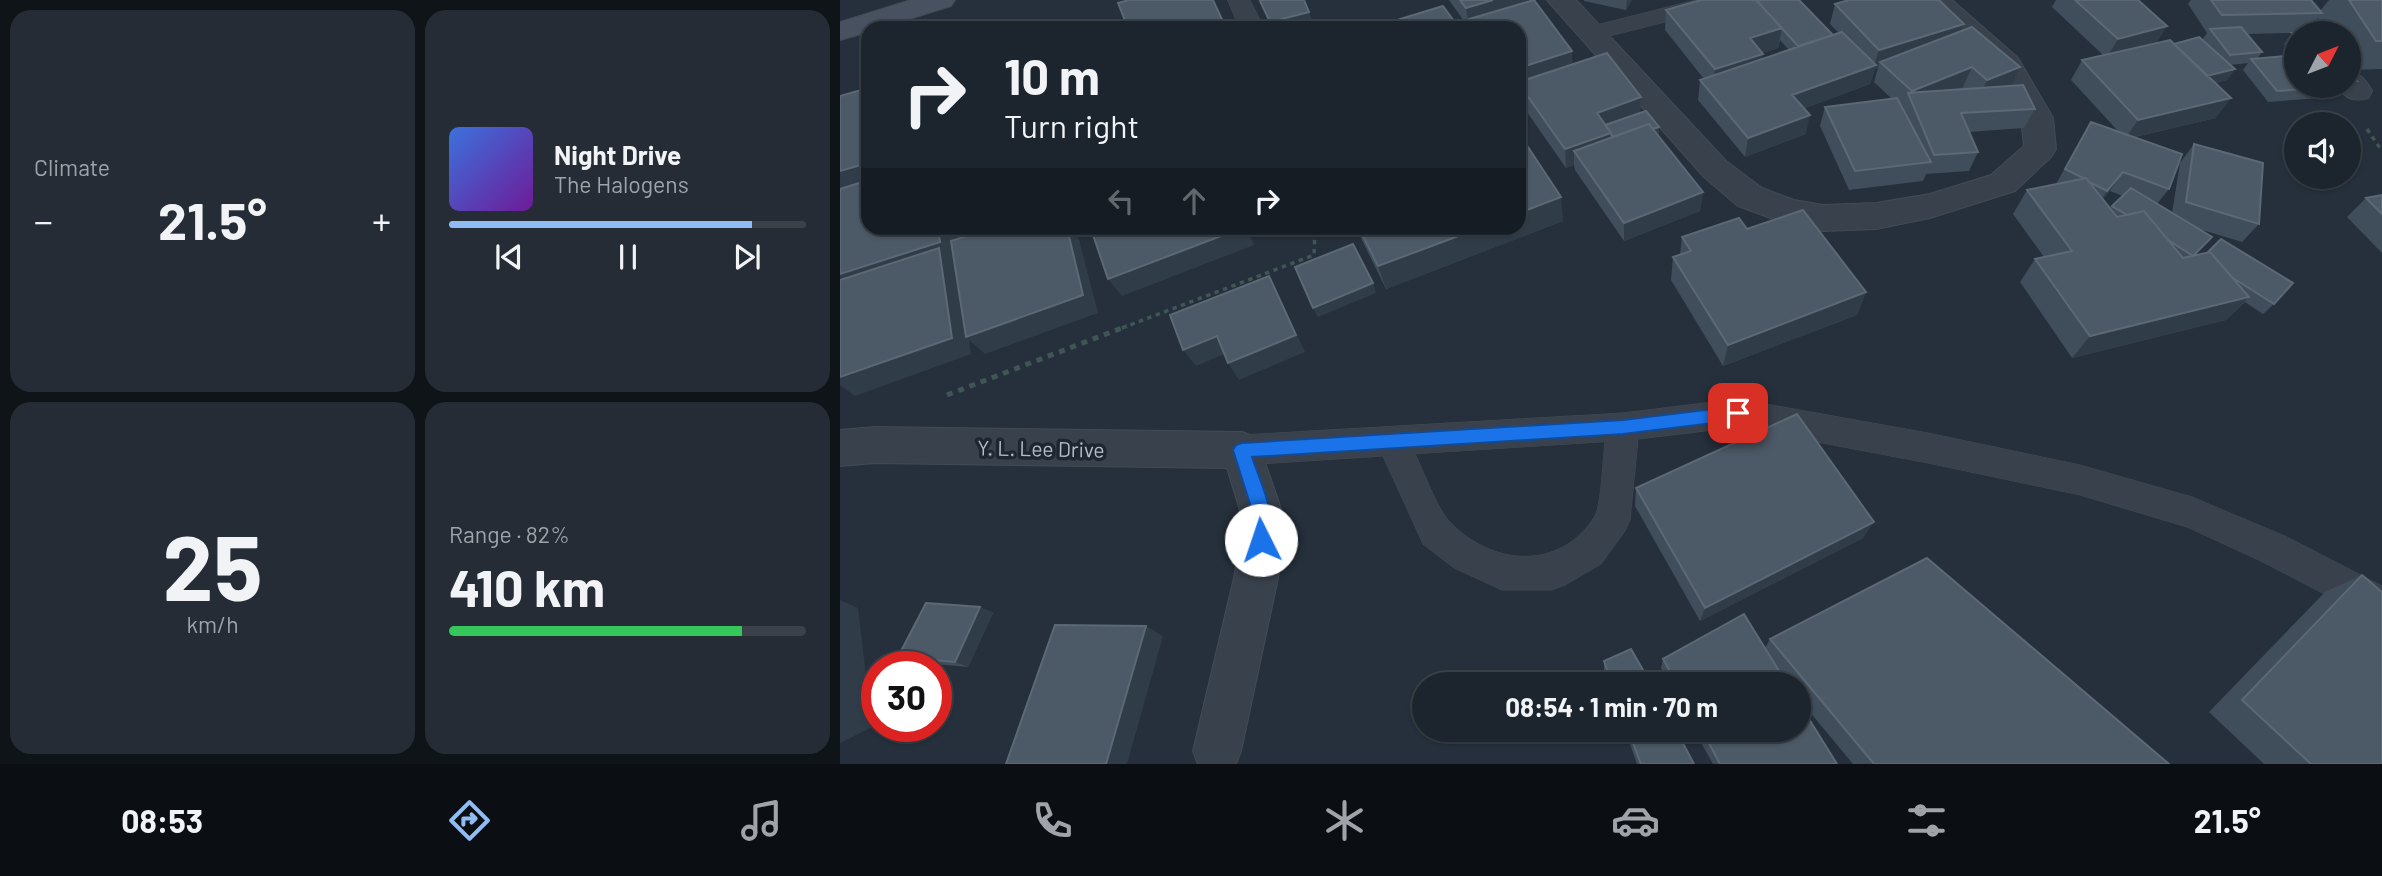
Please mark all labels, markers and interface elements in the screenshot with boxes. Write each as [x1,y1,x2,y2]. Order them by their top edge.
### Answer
north arrow [2284,21,2361,98]
map controls [2284,21,2361,189]
text: 10 m [1004,46,1100,105]
icon: right [889,49,980,140]
text: Turn right [1004,106,1139,144]
button: sound [2284,112,2361,189]
text: Night Drive [554,139,681,170]
text: Climate [34,153,110,181]
text: The Halogens [554,170,689,198]
icon: left [1102,182,1140,220]
icon: ahead [1175,182,1213,220]
icon: right [1248,182,1286,220]
text: 21.5° [158,188,267,250]
text: − [34,197,53,243]
text: + [372,197,391,243]
icon: previous [490,238,528,276]
icon: pause [609,238,647,276]
icon: next [728,238,766,276]
pin [1708,383,1768,443]
icon: arrive [1719,394,1757,432]
street label: Y. L. Lee Drive [977,434,1105,462]
position arrow [1224,503,1298,577]
text: 25 [162,510,263,619]
text: Range · 82% [449,520,570,548]
text: 410 km [449,555,605,617]
text: km/h [186,610,239,638]
speed limit sign: 30 [861,651,952,742]
text: 08:54 · 1 min · 70 m [1505,691,1718,722]
icon: directions [445,796,494,845]
icon: music [737,796,786,845]
icon: phone [1028,796,1077,845]
icon: climate [1320,796,1369,845]
icon: car [1611,796,1660,845]
icon: filters [1902,796,1951,845]
text: 08:53 [121,801,203,839]
text: 21.5° [2194,801,2261,839]

